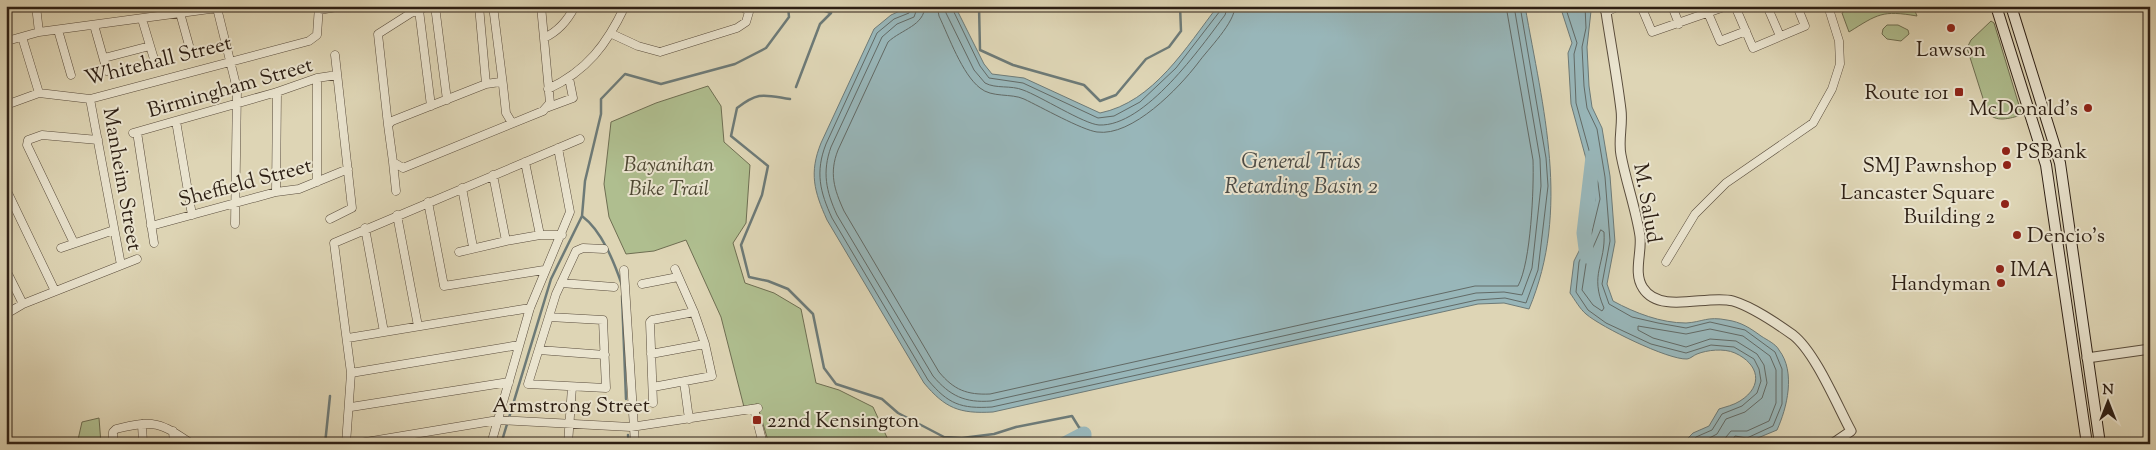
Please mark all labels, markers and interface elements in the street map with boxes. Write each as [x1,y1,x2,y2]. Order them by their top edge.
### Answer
marker: Lawson [1945,22,1957,34]
street label: Whitehall Street [82,29,235,95]
place label: Lawson [1916,36,1986,66]
street label: Birmingham Street [144,51,317,127]
place label: Route 101 [1865,79,1949,109]
marker: Route 101 [1953,86,1965,98]
place label: McDonald's [1969,95,2078,125]
marker: McDonald's [2082,102,2094,114]
street label: Manheim Street [94,105,148,254]
place label: PSBank [2016,138,2088,168]
marker: PSBank [2000,145,2012,157]
water label: General Trias Retarding Basin 2 [1224,147,1378,204]
park label: Bayanihan Bike Trail [624,151,714,205]
street label: Sheffield Street [175,152,316,216]
place label: SMJ Pawnshop [1863,152,1997,182]
marker: SMJ Pawnshop [2001,159,2013,171]
street label: M. Salud [1624,161,1668,246]
place label: Lancaster Square Building 2 [1841,179,1995,233]
marker: Lancaster Square Building 2 [1999,198,2011,210]
place label: Dencio's [2027,222,2105,252]
marker: Dencio's [2011,229,2023,241]
place label: IMA [2010,256,2053,286]
marker: IMA [1994,263,2006,275]
place label: Handyman [1891,270,1991,300]
marker: Handyman [1995,277,2007,289]
north arrow [2084,378,2134,428]
text: N [2102,381,2114,401]
street label: Armstrong Street [492,392,650,422]
place label: 22nd Kensington [767,407,919,437]
marker: 22nd Kensington [751,414,763,426]

